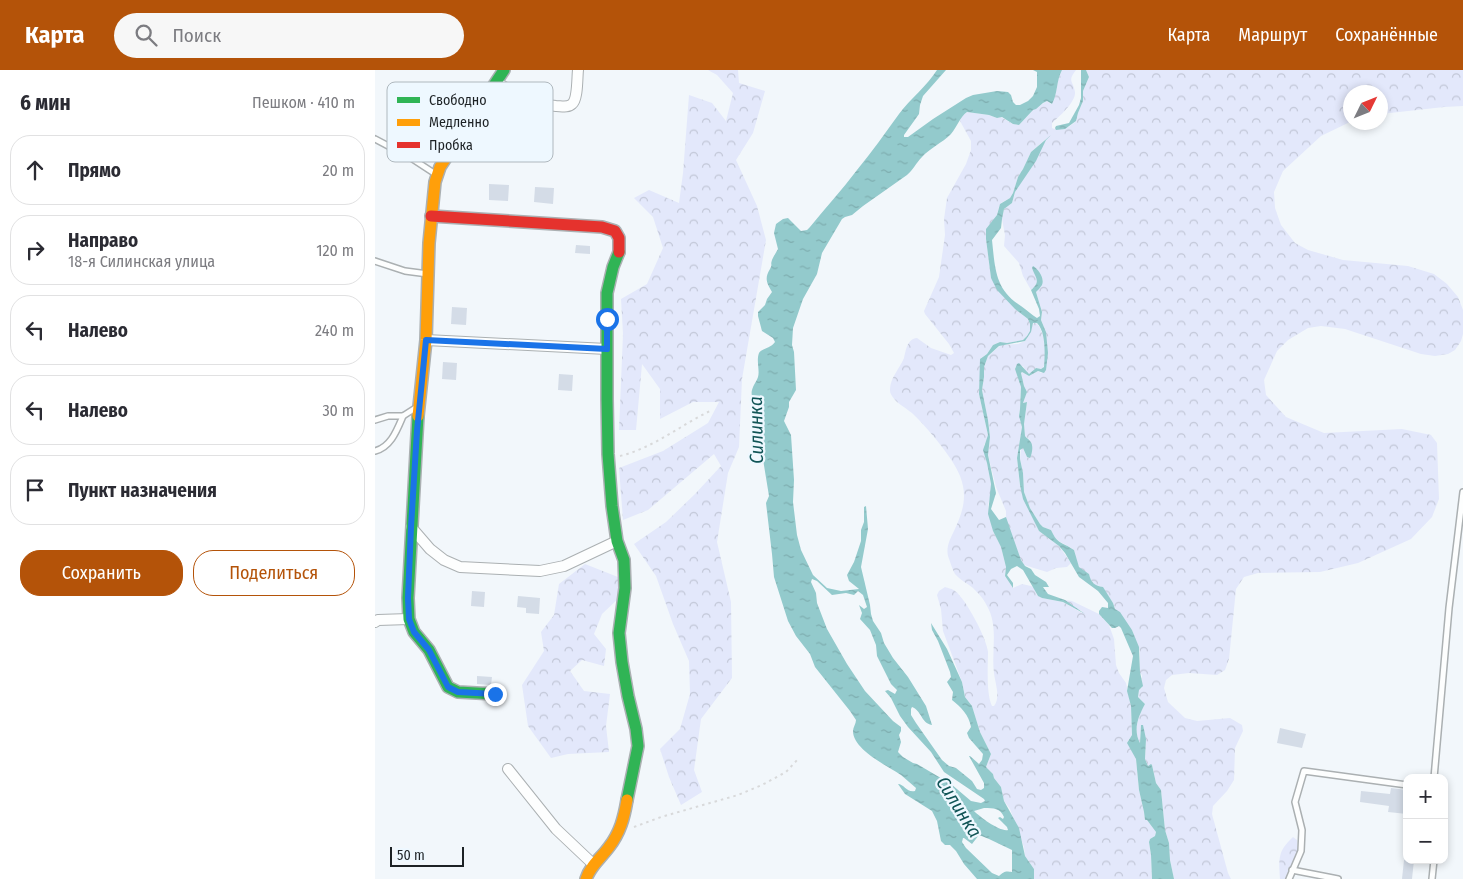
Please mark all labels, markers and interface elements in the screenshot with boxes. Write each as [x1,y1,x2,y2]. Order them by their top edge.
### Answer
search box [114,13,464,58]
text: Карта [25,21,84,49]
icon: search [132,21,160,49]
text: Поиск [172,24,221,47]
text: Карта [1167,24,1210,46]
text: Маршрут [1238,24,1307,46]
text: Сохранённые [1335,24,1438,46]
legend [387,82,553,162]
north arrow [1343,85,1388,130]
text: 6 мин [20,90,71,116]
text: Свободно [429,92,487,109]
text: Пешком · 410 m [252,93,355,112]
text: Медленно [429,114,489,131]
text: Пробка [429,137,473,154]
icon: ahead [21,156,49,184]
text: Прямо [68,159,121,182]
text: 20 m [323,161,354,180]
text: Направо [68,229,138,252]
icon: right [21,236,49,264]
text: 120 m [316,241,354,260]
text: 18-я Силинская улица [68,252,215,271]
route start [596,308,619,331]
icon: left [21,316,49,344]
text: Налево [68,319,128,342]
text: 240 m [315,321,354,340]
icon: left [21,396,49,424]
water label: Силинка [744,396,768,464]
text: Налево [68,399,128,422]
text: 30 m [322,401,354,420]
icon: arrive [21,476,49,504]
text: Пункт назначения [68,479,217,502]
button: Сохранить [20,550,183,596]
button: Поделиться [193,550,355,596]
route end [484,683,507,706]
water label: Силинка [931,772,987,842]
map controls [1403,774,1448,864]
button: + [1403,774,1448,819]
button: − [1403,819,1448,864]
scale bar [390,844,464,867]
text: 50 m [397,847,425,864]

